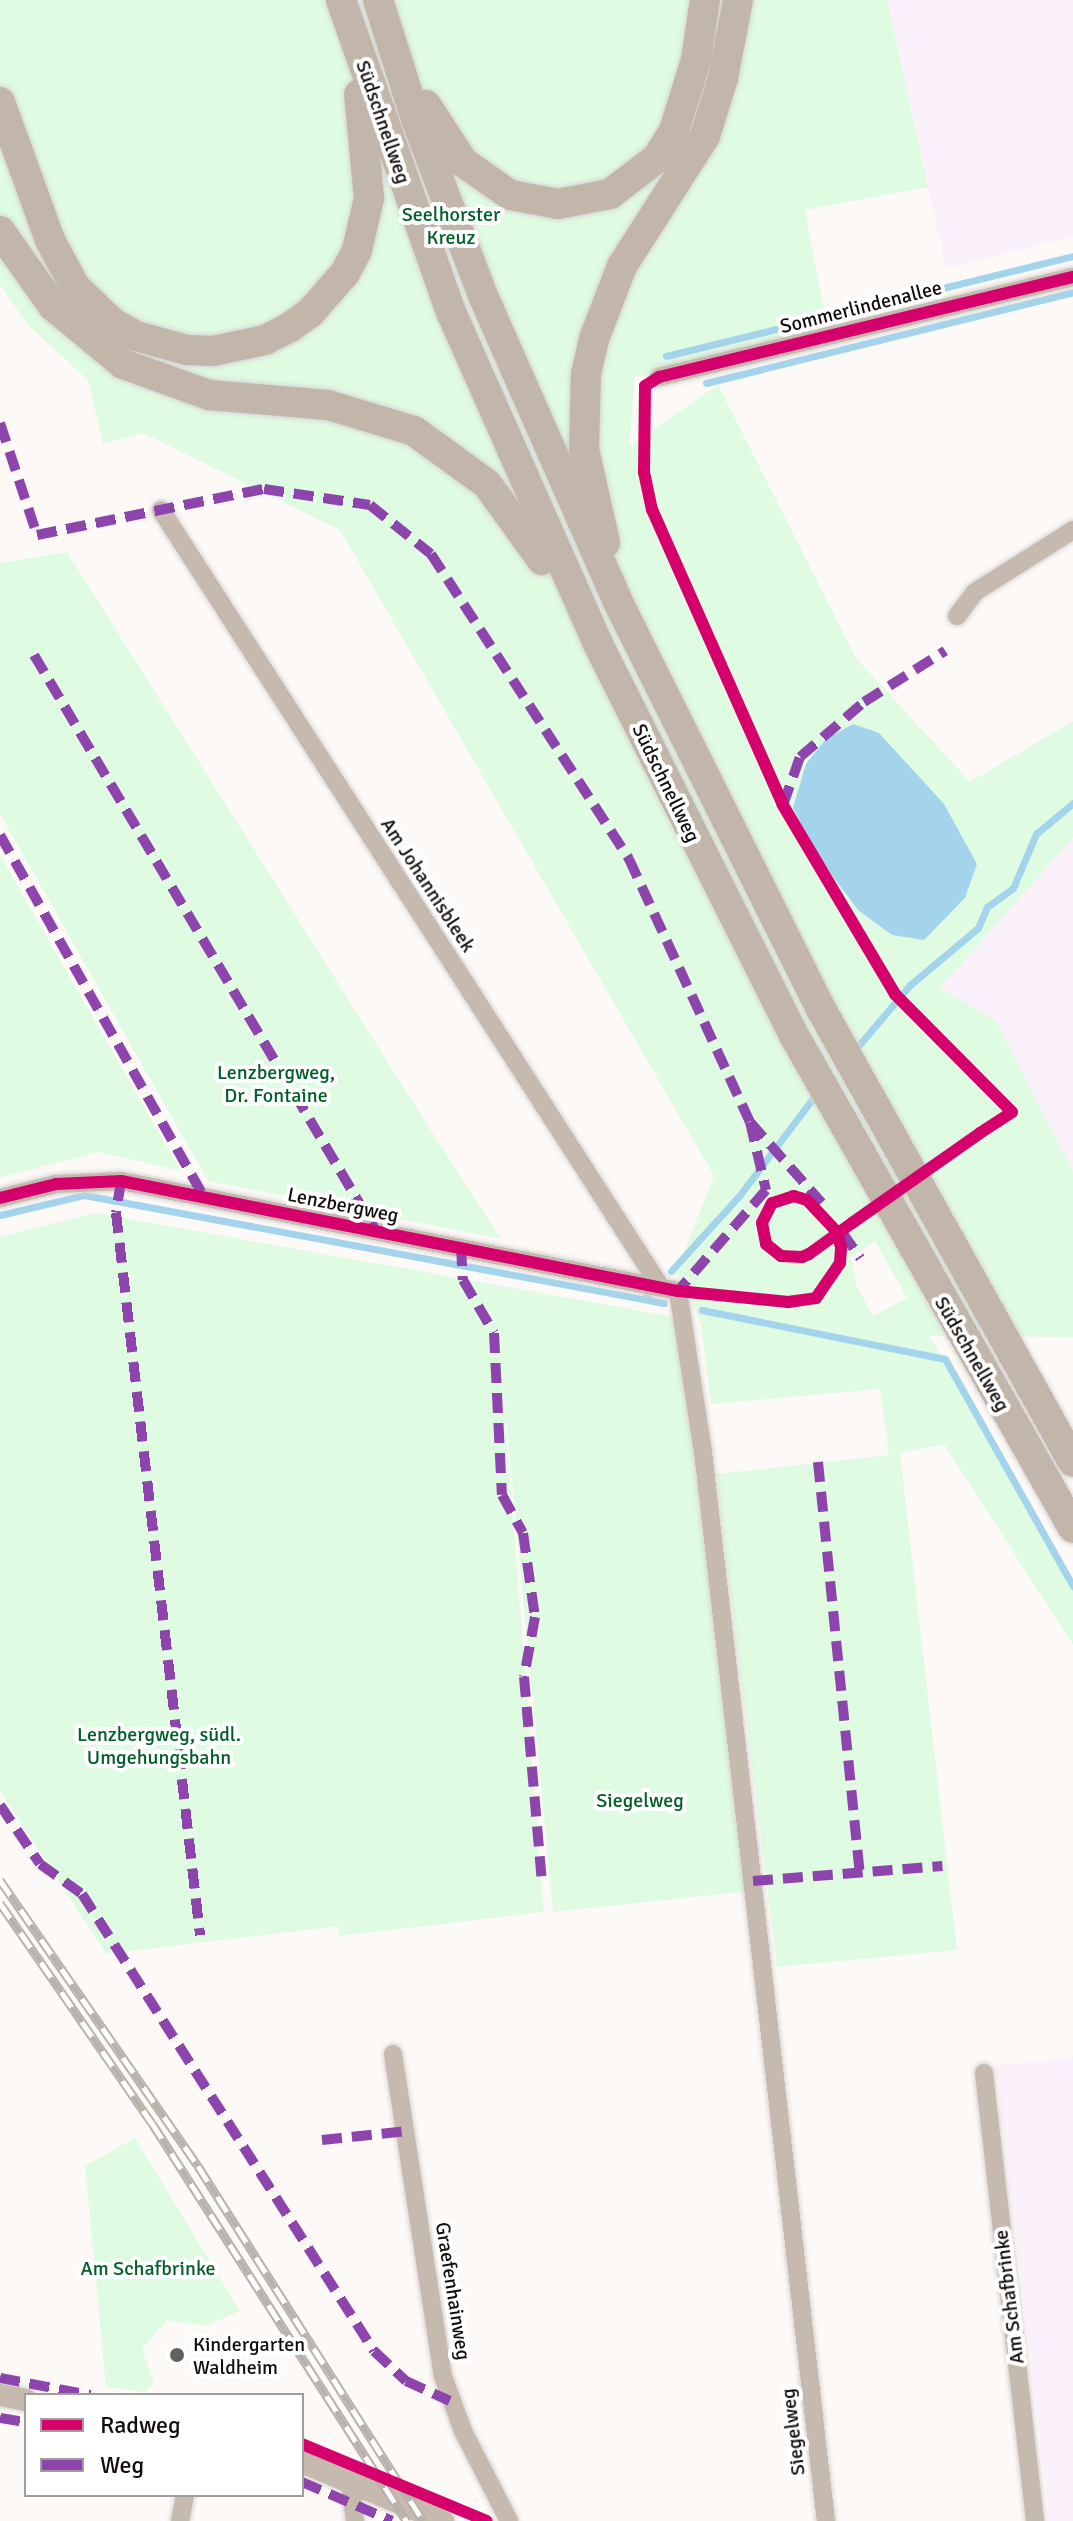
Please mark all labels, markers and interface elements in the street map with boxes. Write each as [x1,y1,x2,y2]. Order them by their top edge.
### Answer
street label: Südschnellweg [351,57,415,187]
park label: Seelhorster Kreuz [402,203,500,250]
street label: Sommerlindenallee [778,275,944,339]
street label: Südschnellweg [627,720,705,846]
street label: Am Johannisbleek [376,813,480,957]
park label: Lenzbergweg, Dr. Fontaine [217,1061,335,1108]
street label: Lenzbergweg [285,1182,401,1228]
street label: Südschnellweg [929,1292,1015,1416]
park label: Lenzbergweg, südl. Umgehungsbahn [77,1723,241,1770]
park label: Siegelweg [596,1788,684,1812]
street label: Graefenhainweg [430,2220,476,2362]
street label: Am Schafbrinke [989,2229,1029,2365]
park label: Am Schafbrinke [80,2256,216,2280]
place label: Kindergarten Waldheim [193,2332,305,2379]
marker: Kindergarten Waldheim [168,2346,186,2364]
street label: Siegelweg [776,2387,810,2477]
legend [24,2393,304,2497]
text: Radweg [100,2410,181,2440]
text: Weg [100,2450,144,2480]

